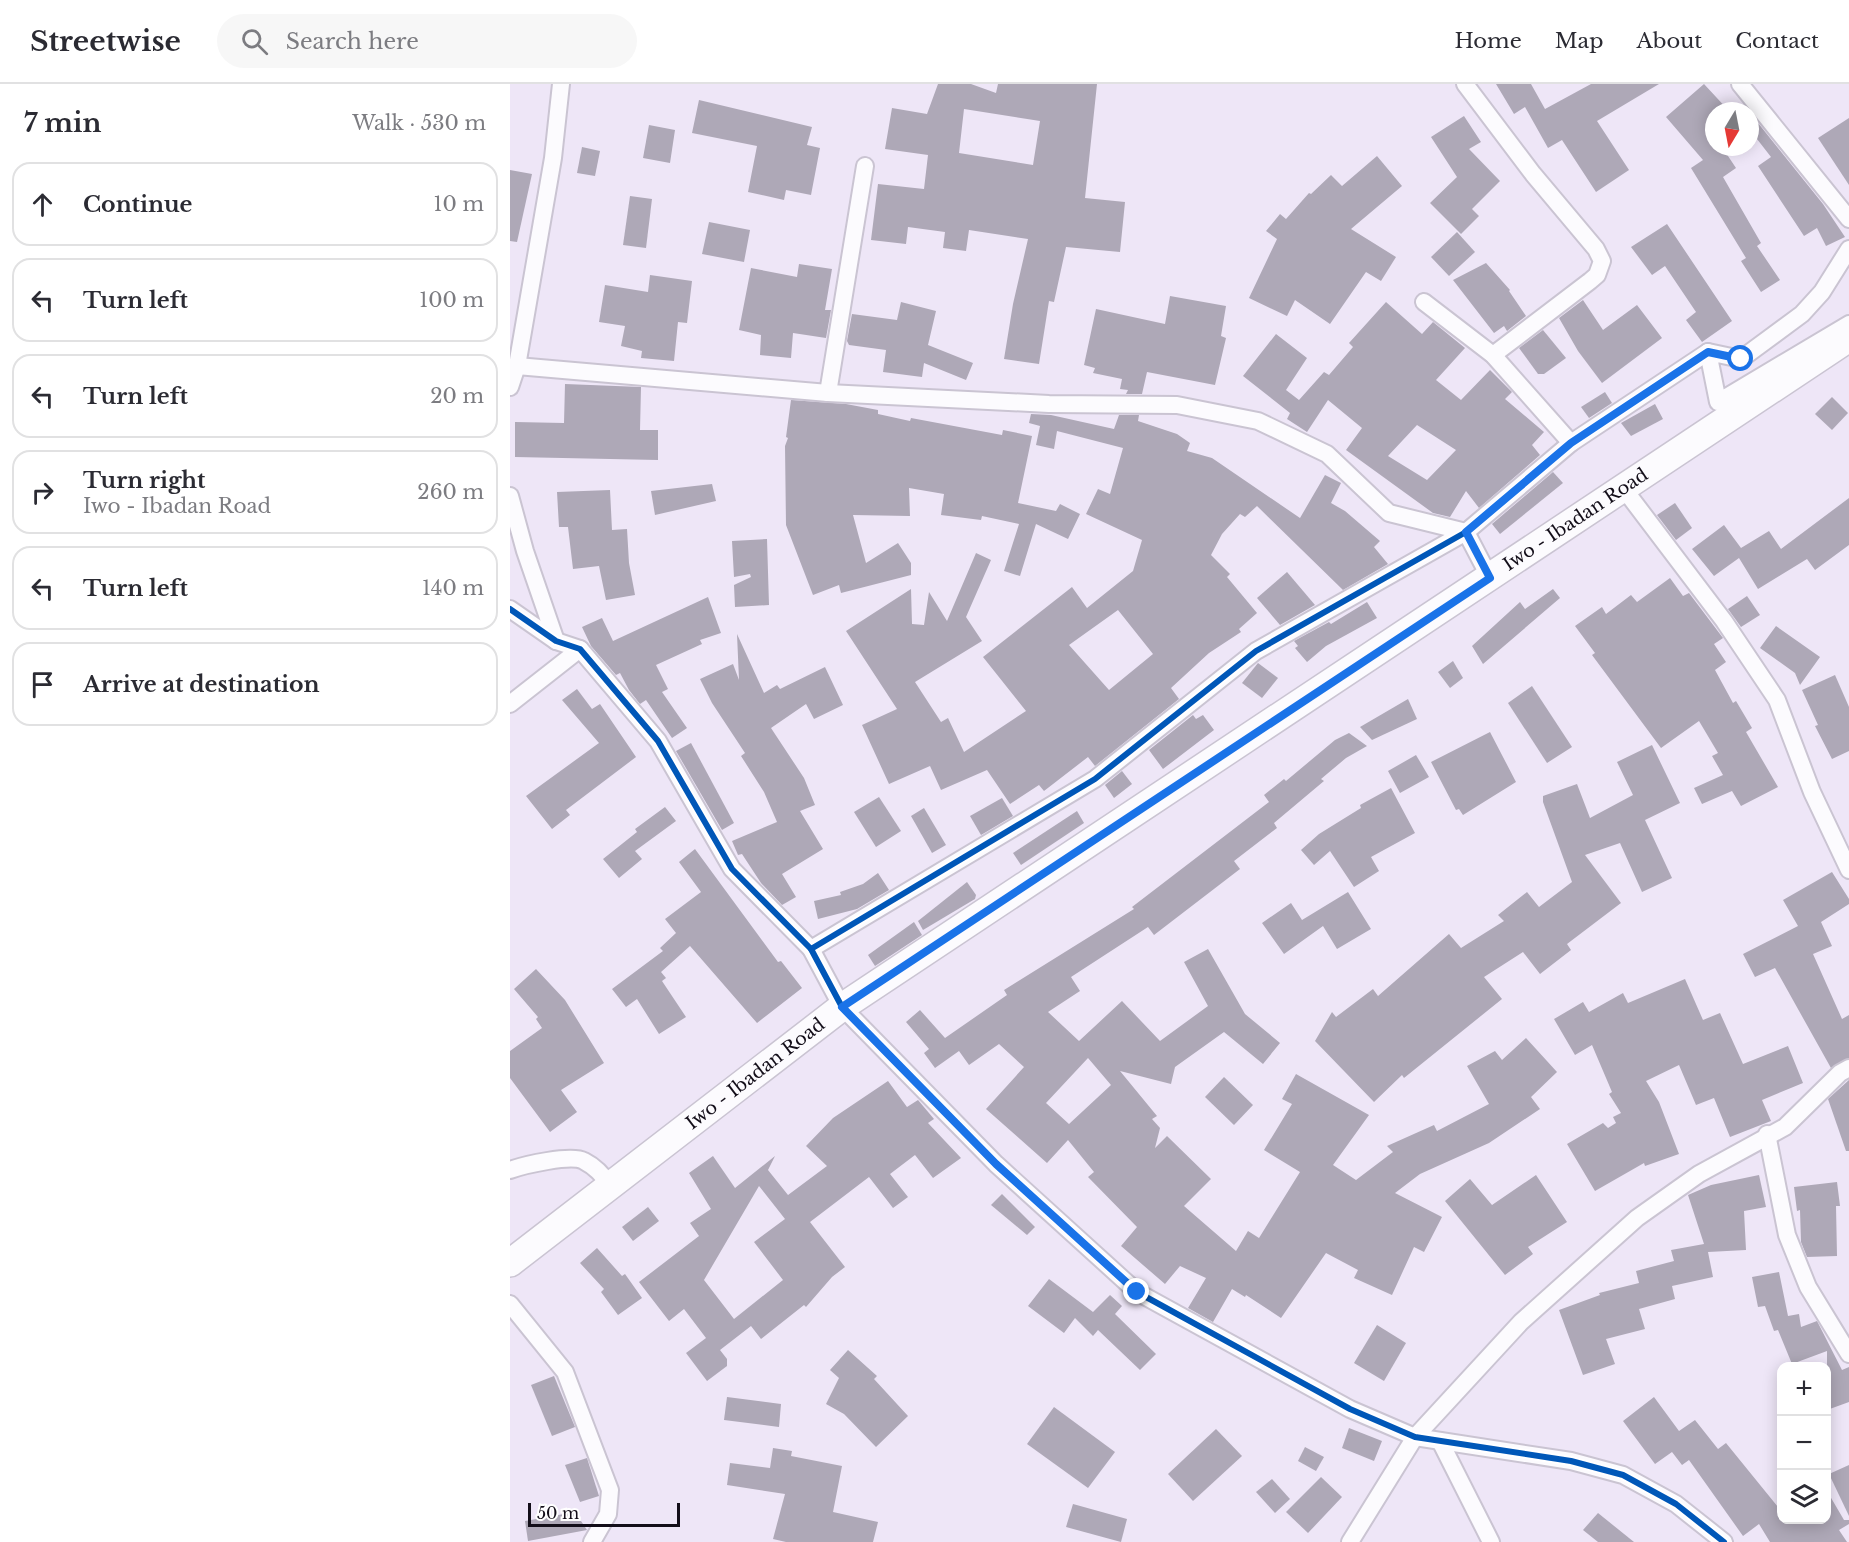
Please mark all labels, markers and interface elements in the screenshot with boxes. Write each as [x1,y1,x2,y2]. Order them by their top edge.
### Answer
search box [217,14,637,68]
text: Streetwise [30,24,181,59]
icon: search [238,25,271,58]
text: Search here [286,28,419,55]
text: Home [1455,28,1522,54]
text: Map [1555,28,1603,54]
text: About [1636,28,1702,54]
text: Contact [1735,28,1819,54]
north arrow [1705,102,1759,156]
text: 7 min [24,107,101,139]
text: Walk · 530 m [352,111,486,135]
icon: ahead [26,188,59,221]
text: Continue [83,191,192,218]
text: 10 m [434,192,484,216]
icon: left [26,284,59,317]
text: Turn left [83,287,188,314]
text: 100 m [419,288,484,312]
route start [1727,345,1753,371]
icon: left [26,380,59,413]
text: Turn left [83,383,188,410]
text: 20 m [430,384,484,408]
street label: Iwo - Ibadan Road [1499,464,1652,576]
text: Turn right [83,467,205,494]
icon: right [26,476,59,509]
text: 260 m [417,480,484,504]
text: Iwo - Ibadan Road [83,494,271,518]
icon: left [26,572,59,605]
text: Turn left [83,575,188,602]
text: 140 m [422,576,484,600]
icon: arrive [26,668,59,701]
text: Arrive at destination [83,671,320,698]
street label: Iwo - Ibadan Road [682,1013,829,1134]
route end [1123,1278,1149,1304]
map controls [1777,1362,1831,1524]
button: + [1777,1362,1831,1416]
button: − [1777,1416,1831,1470]
button: layers [1777,1470,1831,1524]
scale bar [528,1500,680,1528]
text: 50 m [537,1503,579,1523]

